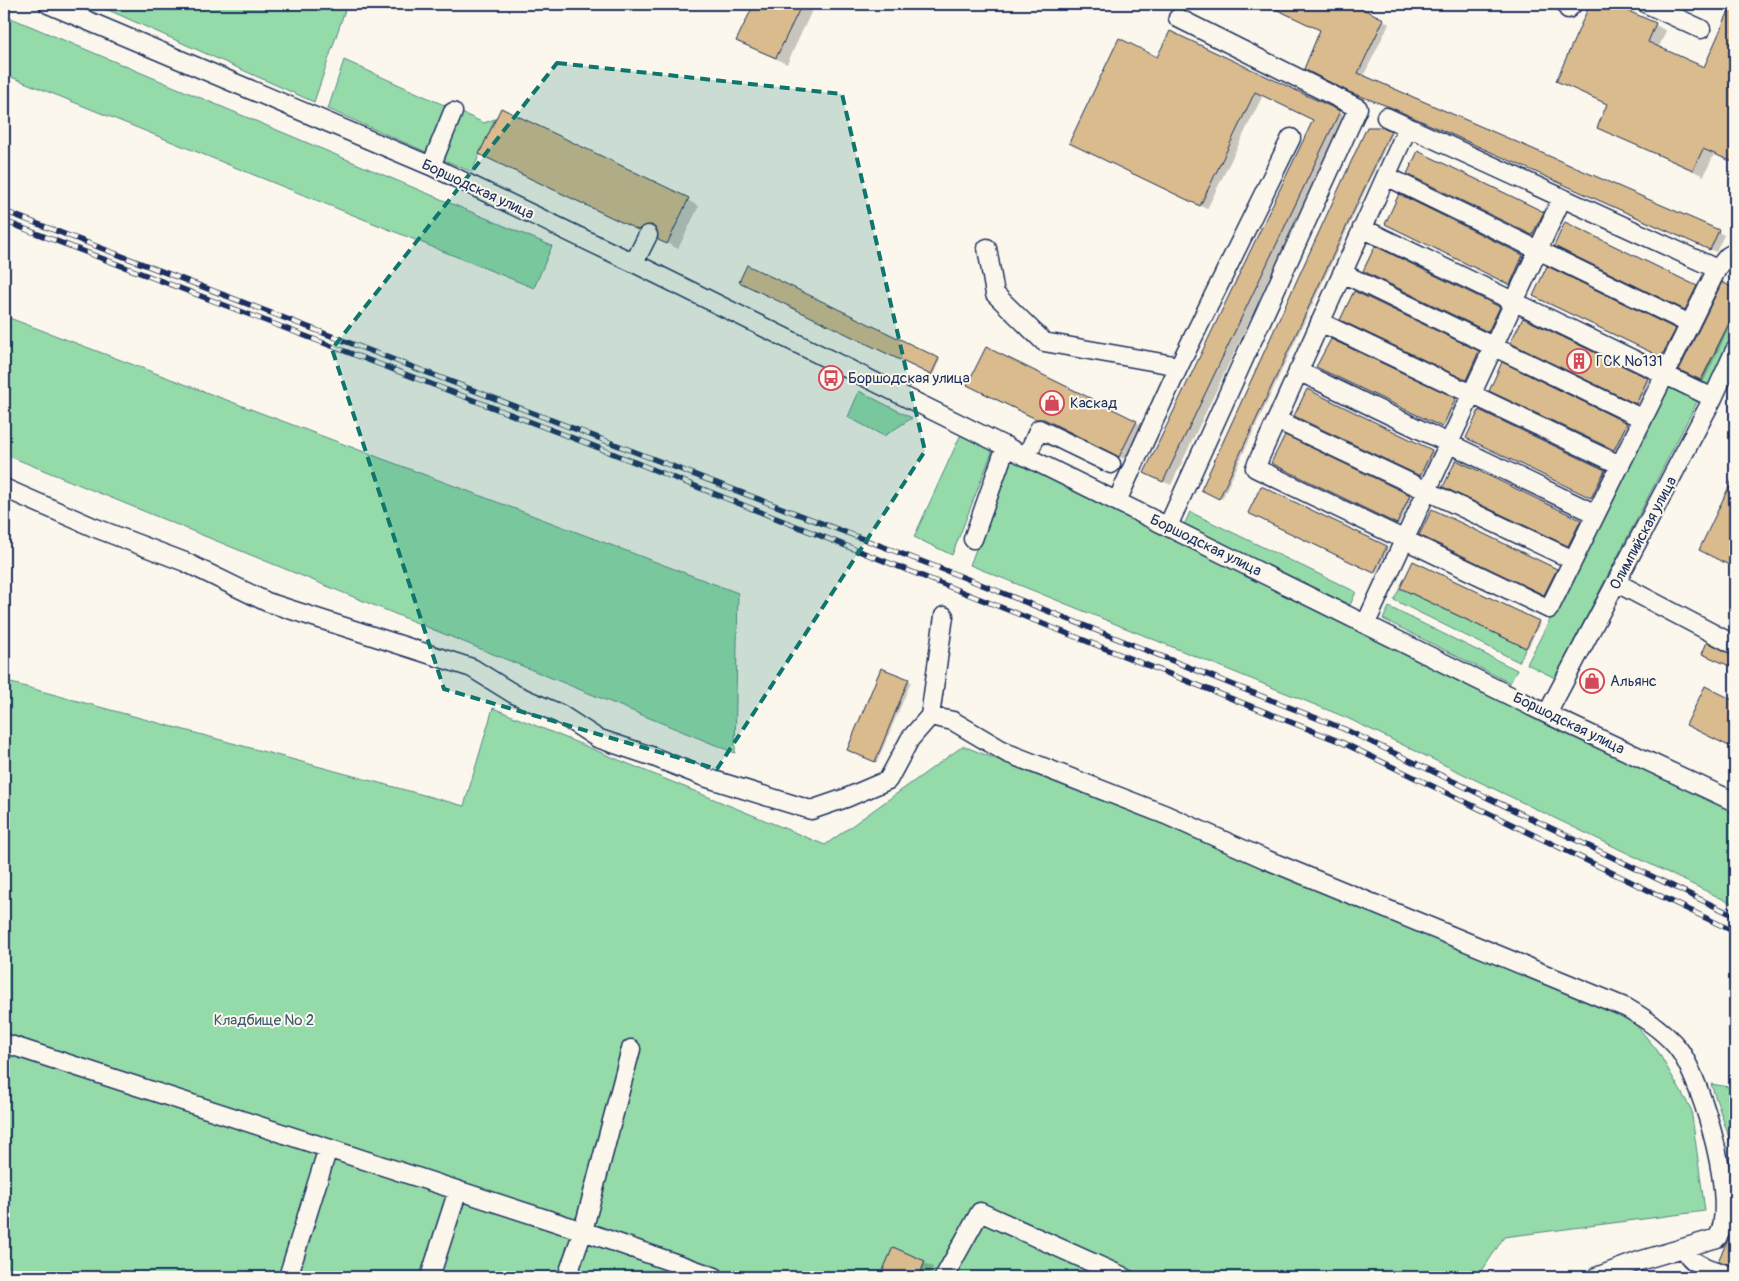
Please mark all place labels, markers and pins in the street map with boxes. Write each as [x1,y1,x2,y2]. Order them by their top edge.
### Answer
building icon: ГСК №131 [1566,348,1592,374]
place label: ГСК №131 [1596,352,1663,371]
bus stop icon: Боршодская улица [818,365,844,391]
place label: Боршодская улица [848,369,970,388]
shop icon: Каскад [1039,390,1065,416]
place label: Каскад [1070,394,1117,413]
shop icon: Альянс [1579,668,1605,694]
place label: Альянс [1610,672,1657,691]

